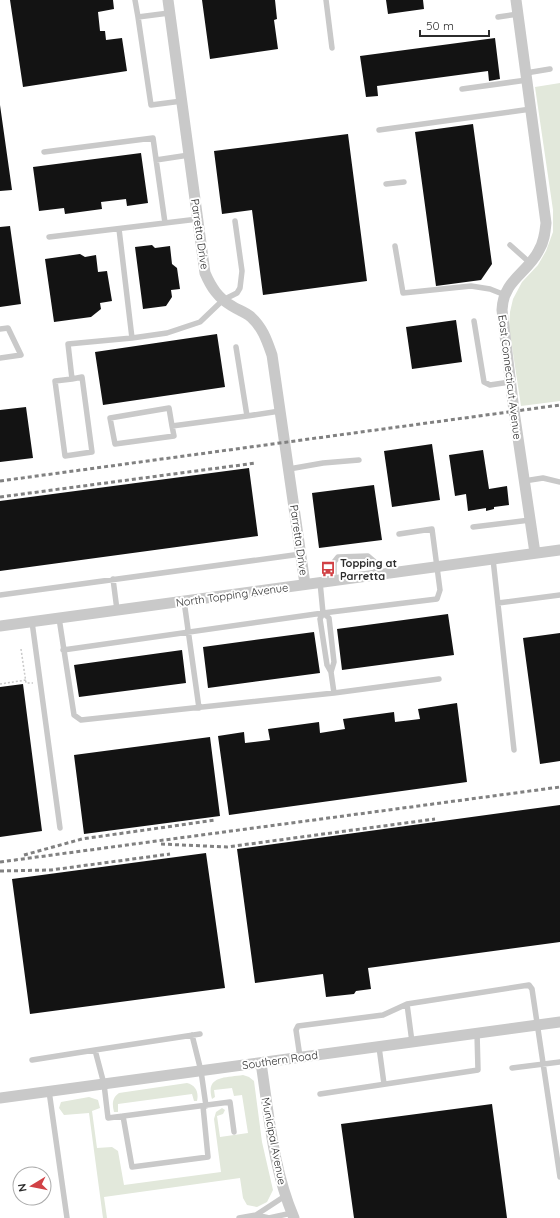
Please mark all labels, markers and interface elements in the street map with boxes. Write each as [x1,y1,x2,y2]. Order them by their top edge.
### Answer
scale bar [420,12,489,38]
text: 50 m [426,18,454,33]
street label: Parretta Drive [188,198,212,270]
street label: East Connecticut Avenue [495,314,525,440]
street label: Parretta Drive [287,504,311,576]
place label: Topping at Parretta [340,556,397,583]
bus stop icon: Topping at Parretta [319,560,337,578]
street label: North Topping Avenue [175,580,289,610]
street label: Southern Road [241,1048,319,1072]
street label: Municipal Avenue [259,1096,289,1186]
north arrow [12,1166,52,1206]
text: N [15,1183,30,1193]

